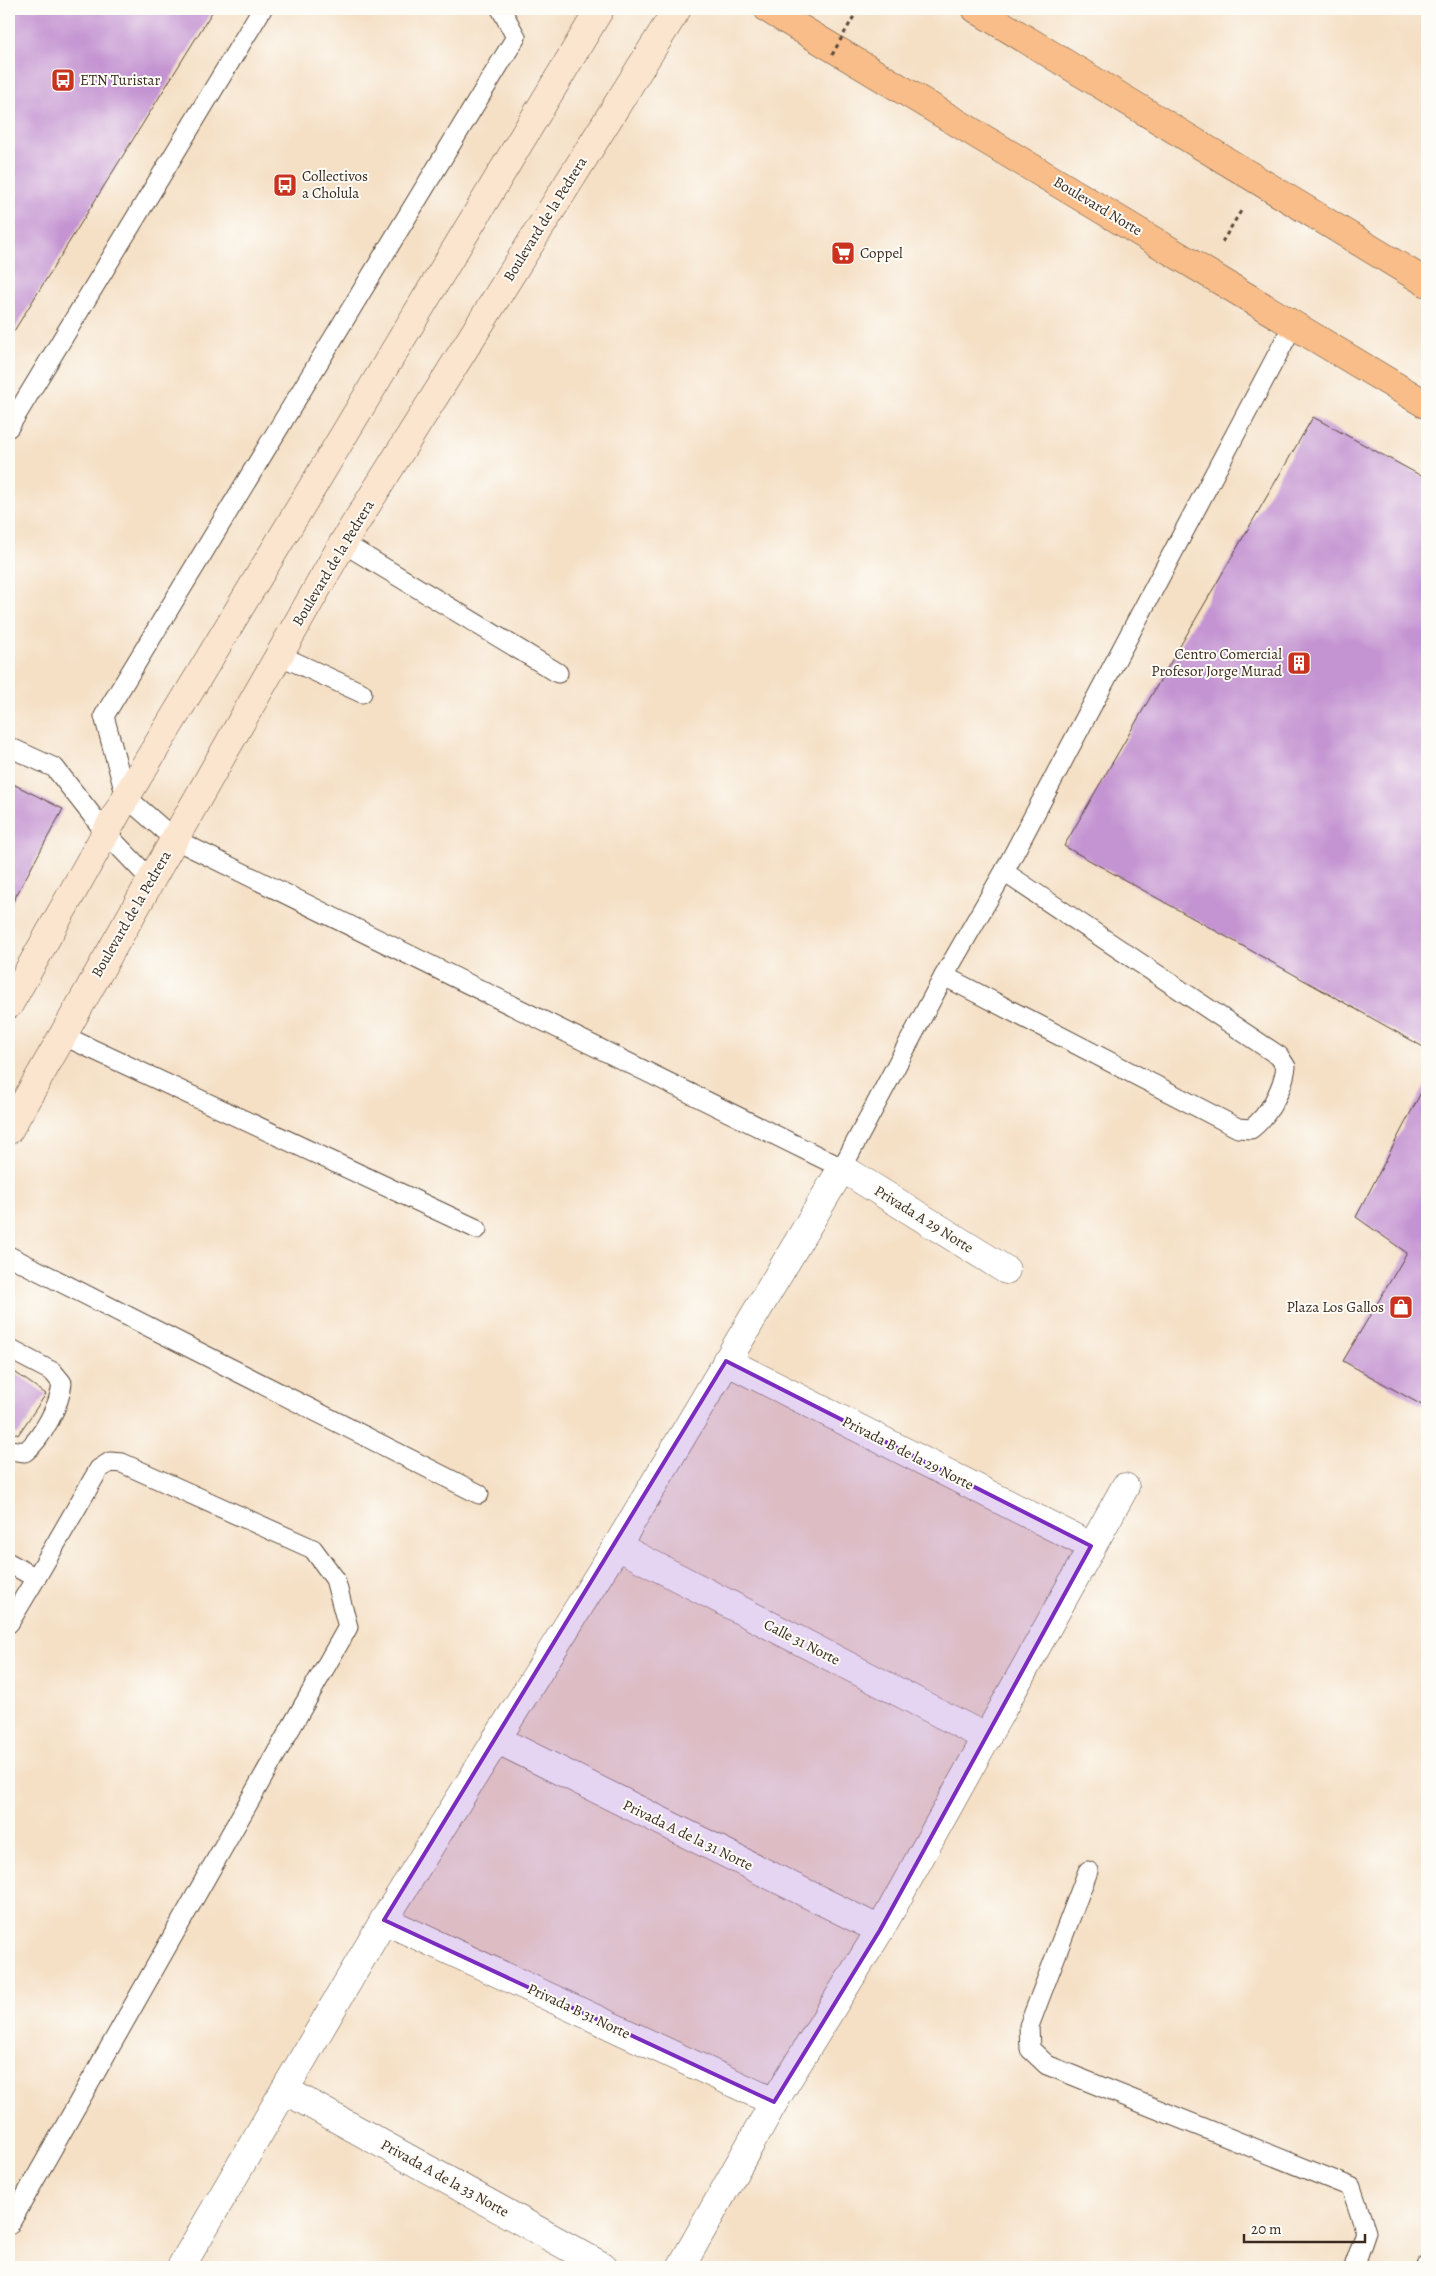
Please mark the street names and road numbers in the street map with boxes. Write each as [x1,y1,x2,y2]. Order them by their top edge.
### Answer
street label: Boulevard de la Pedrera [499,153,591,285]
street label: Boulevard Norte [1050,172,1146,241]
street label: Boulevard de la Pedrera [287,496,379,630]
street label: Boulevard de la Pedrera [86,847,176,981]
street label: Privada A 29 Norte [871,1180,978,1258]
street label: Privada B de la 29 Norte [839,1411,977,1495]
street label: Calle 31 Norte [760,1614,844,1670]
street label: Privada A de la 31 Norte [620,1795,757,1875]
street label: Privada B 31 Norte [524,1978,634,2044]
street label: Privada A de la 33 Norte [377,2134,513,2222]

